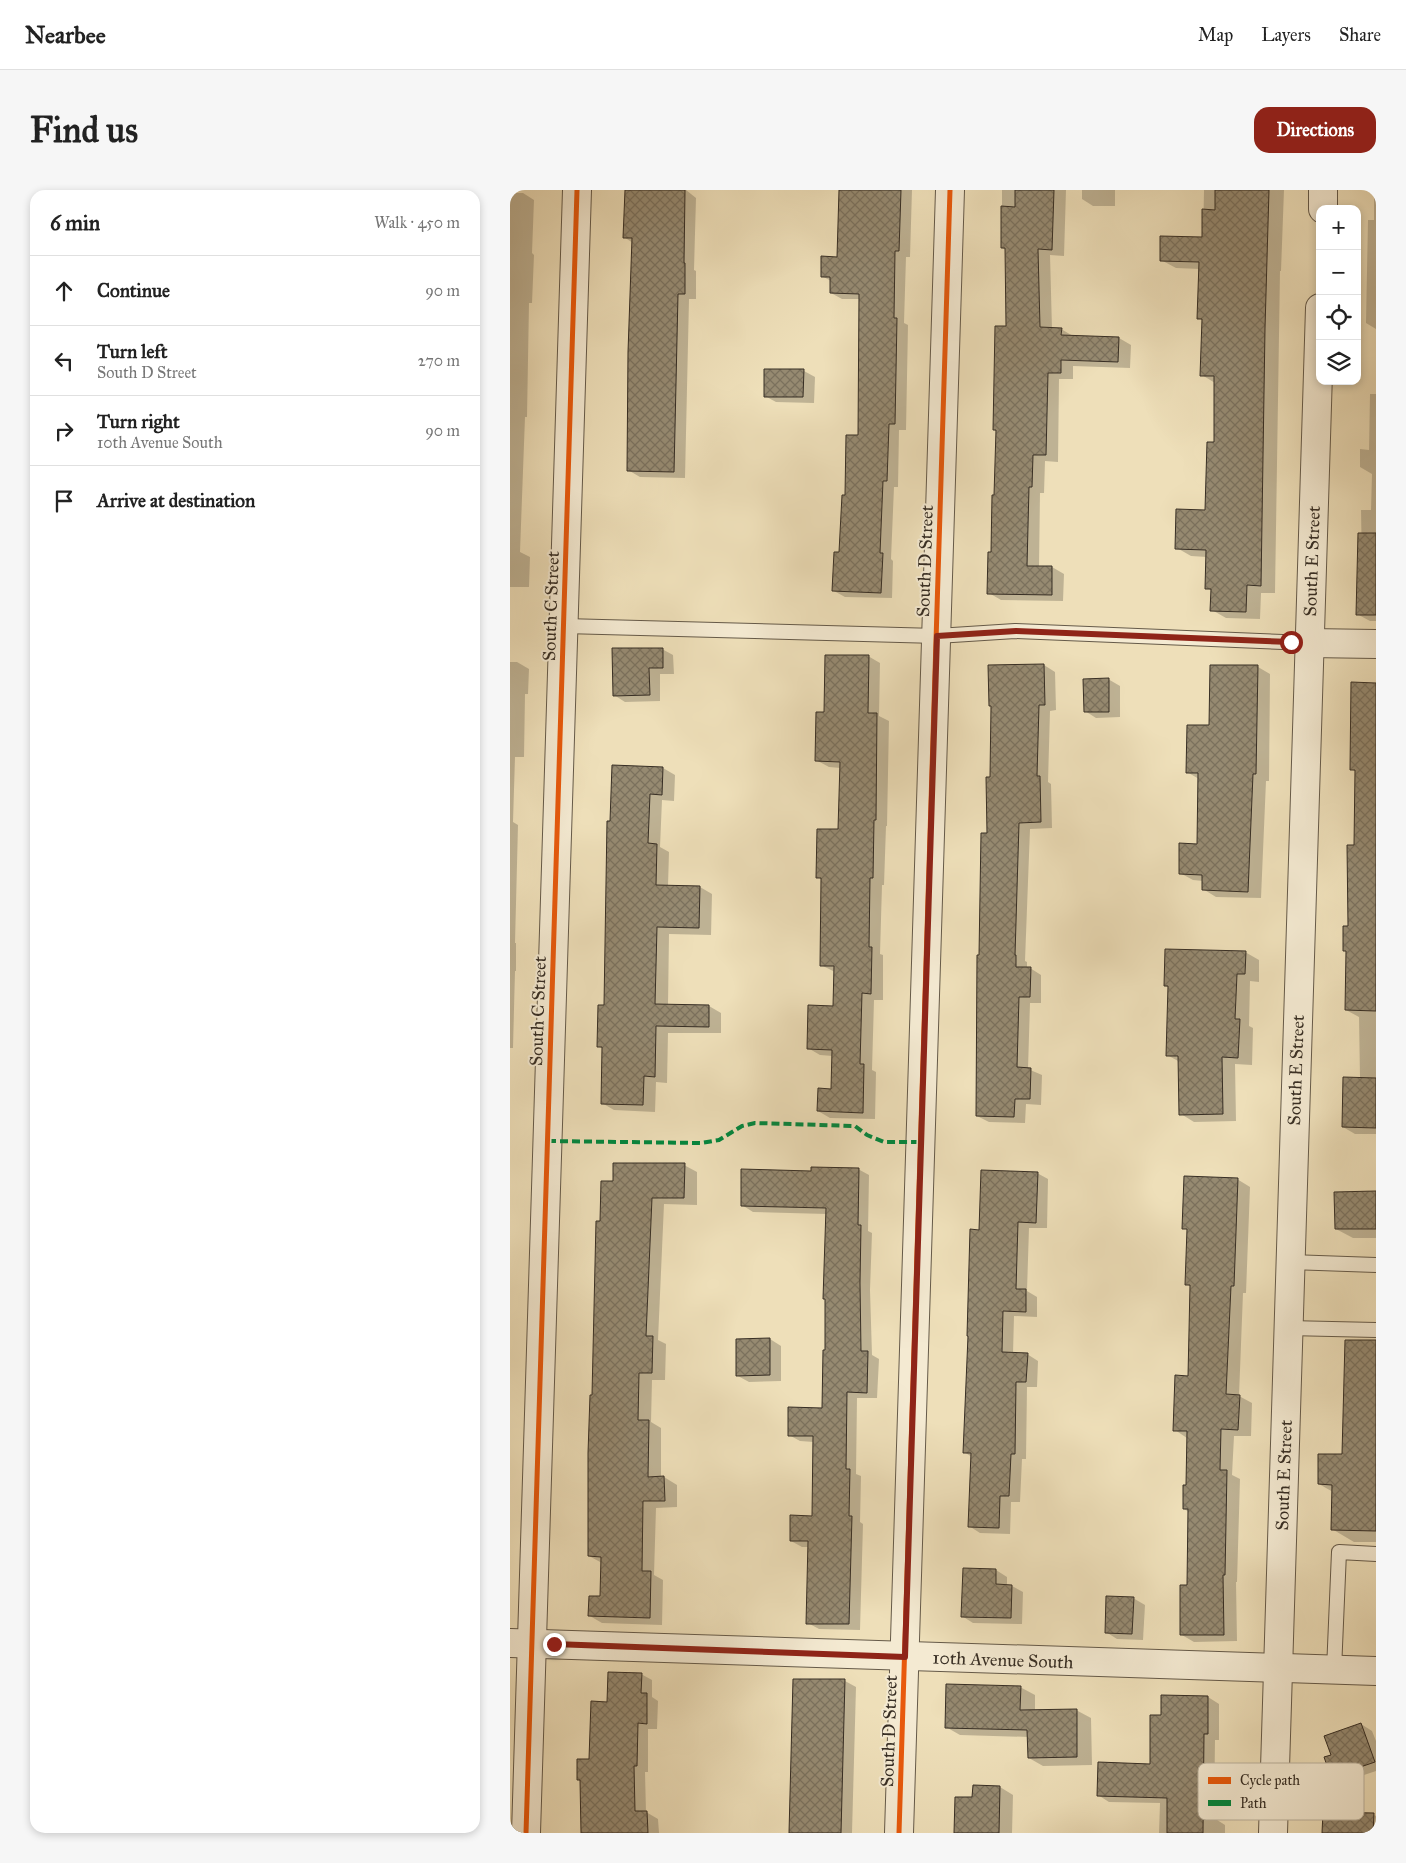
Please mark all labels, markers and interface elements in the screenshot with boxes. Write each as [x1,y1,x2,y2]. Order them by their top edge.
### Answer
text: Nearbee [25,20,106,50]
text: Map [1198,24,1233,46]
text: Layers [1261,24,1311,46]
text: Share [1339,24,1381,46]
button: Directions [1254,107,1376,153]
text: Find us [30,109,138,152]
map controls [1316,205,1361,385]
button: + [1316,205,1361,250]
text: 6 min [50,210,100,236]
text: Walk · 450 m [374,213,460,232]
button: − [1316,250,1361,295]
icon: ahead [50,277,78,305]
text: Continue [97,279,170,302]
text: 90 m [425,281,460,300]
button: locate [1316,295,1361,340]
text: Turn left [97,340,167,363]
button: layers [1316,340,1361,385]
icon: left [50,347,78,375]
text: 270 m [418,351,460,370]
text: South D Street [97,363,197,382]
text: Turn right [97,410,180,433]
icon: right [50,417,78,445]
text: 90 m [425,421,460,440]
text: 10th Avenue South [97,433,223,452]
icon: arrive [50,487,78,515]
text: Arrive at destination [97,489,255,512]
street label: South D Street [912,504,938,617]
street label: South E Street [1299,505,1325,617]
street label: South C Street [538,550,564,661]
route start [1280,631,1303,654]
street label: South C Street [525,955,551,1066]
street label: South E Street [1283,1014,1309,1126]
street label: South E Street [1271,1419,1297,1531]
route end [543,1633,566,1656]
street label: 10th Avenue South [932,1647,1074,1673]
street label: South D Street [876,1674,902,1787]
legend [1198,1763,1364,1820]
text: Cycle path [1240,1772,1300,1789]
text: Path [1240,1795,1267,1812]

